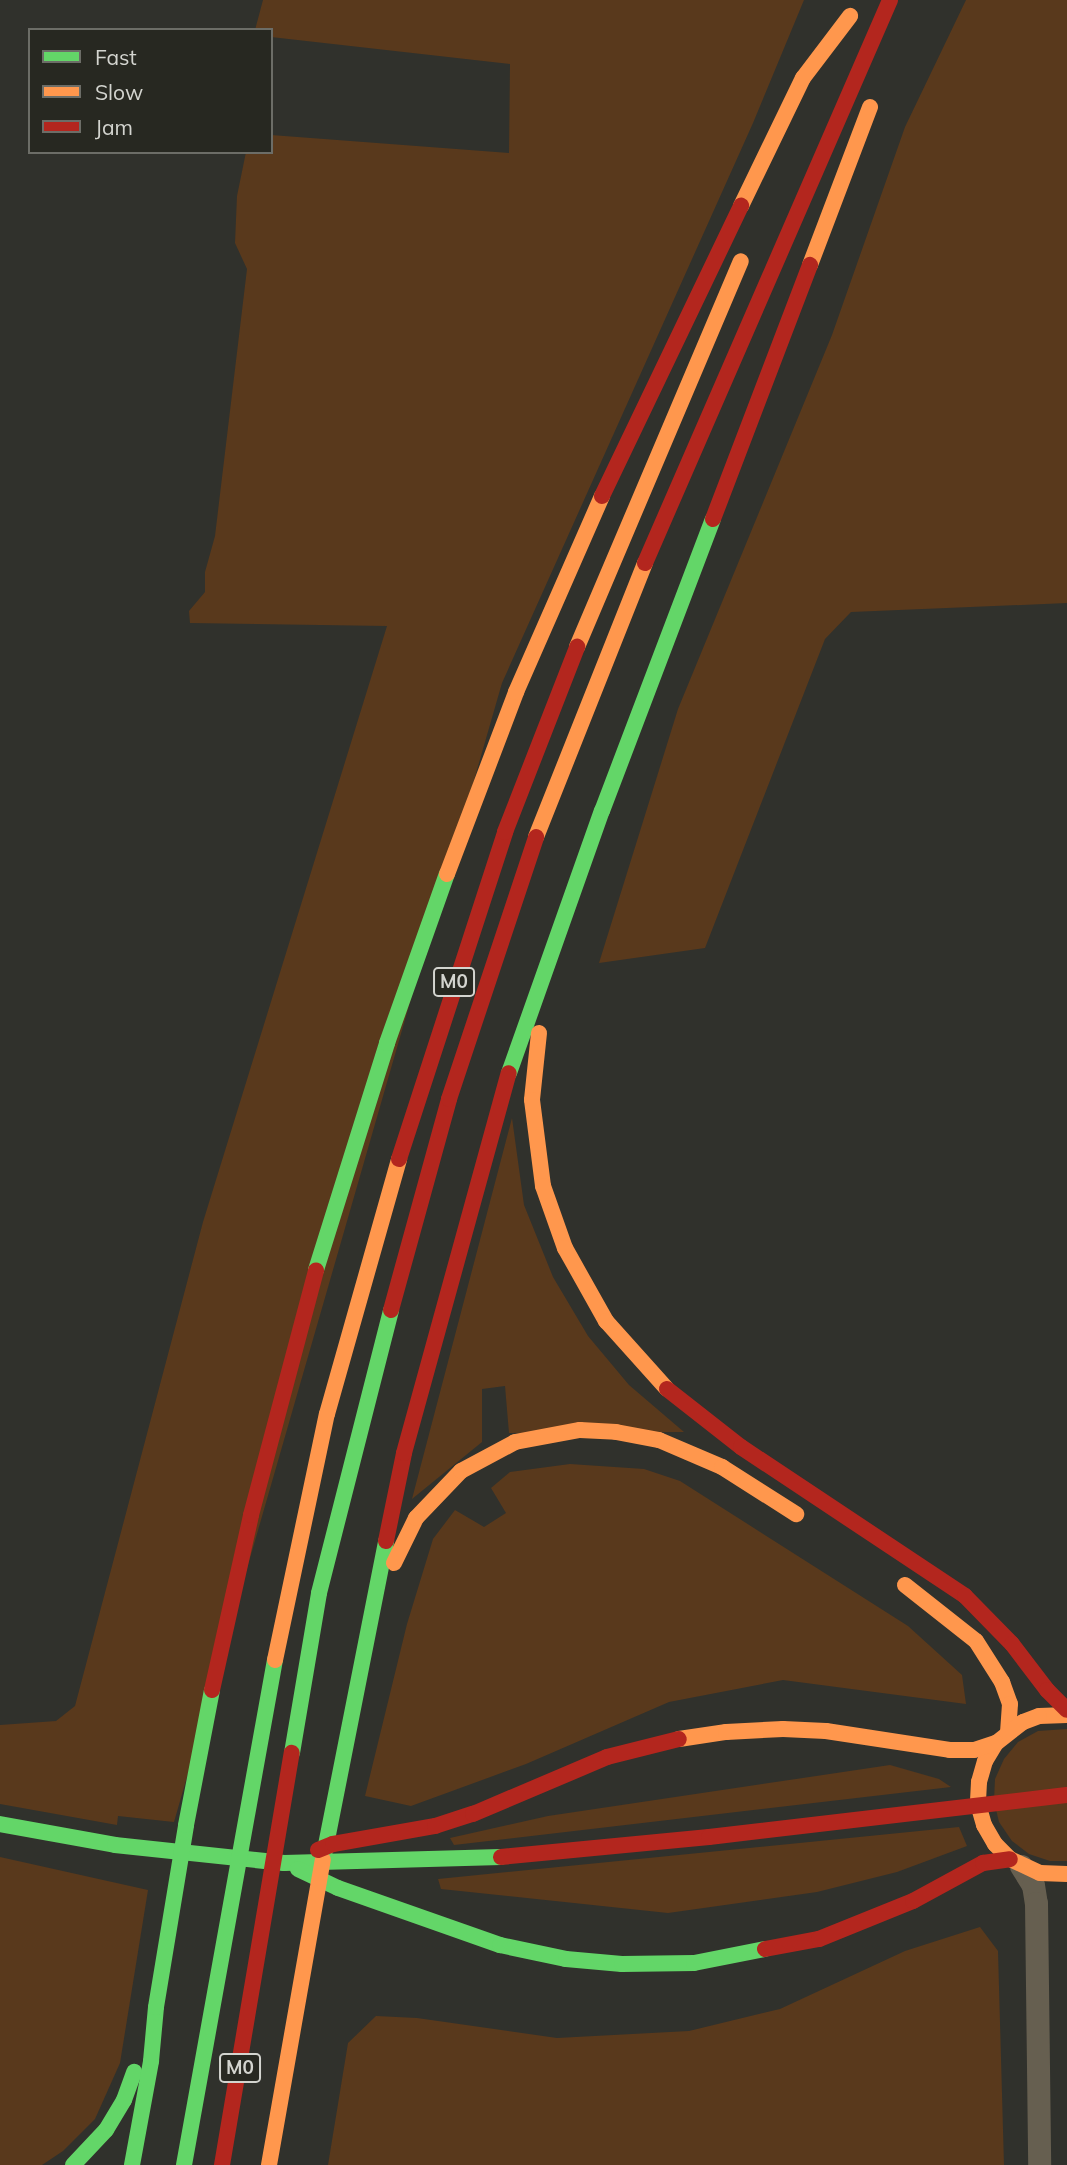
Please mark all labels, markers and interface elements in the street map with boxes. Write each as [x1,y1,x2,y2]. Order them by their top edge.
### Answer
legend [28,28,273,154]
text: Fast [95,44,137,70]
text: Slow [95,79,143,105]
text: Jam [95,114,133,140]
road number: M0 [433,966,475,998]
road number: M0 [219,2052,261,2084]

